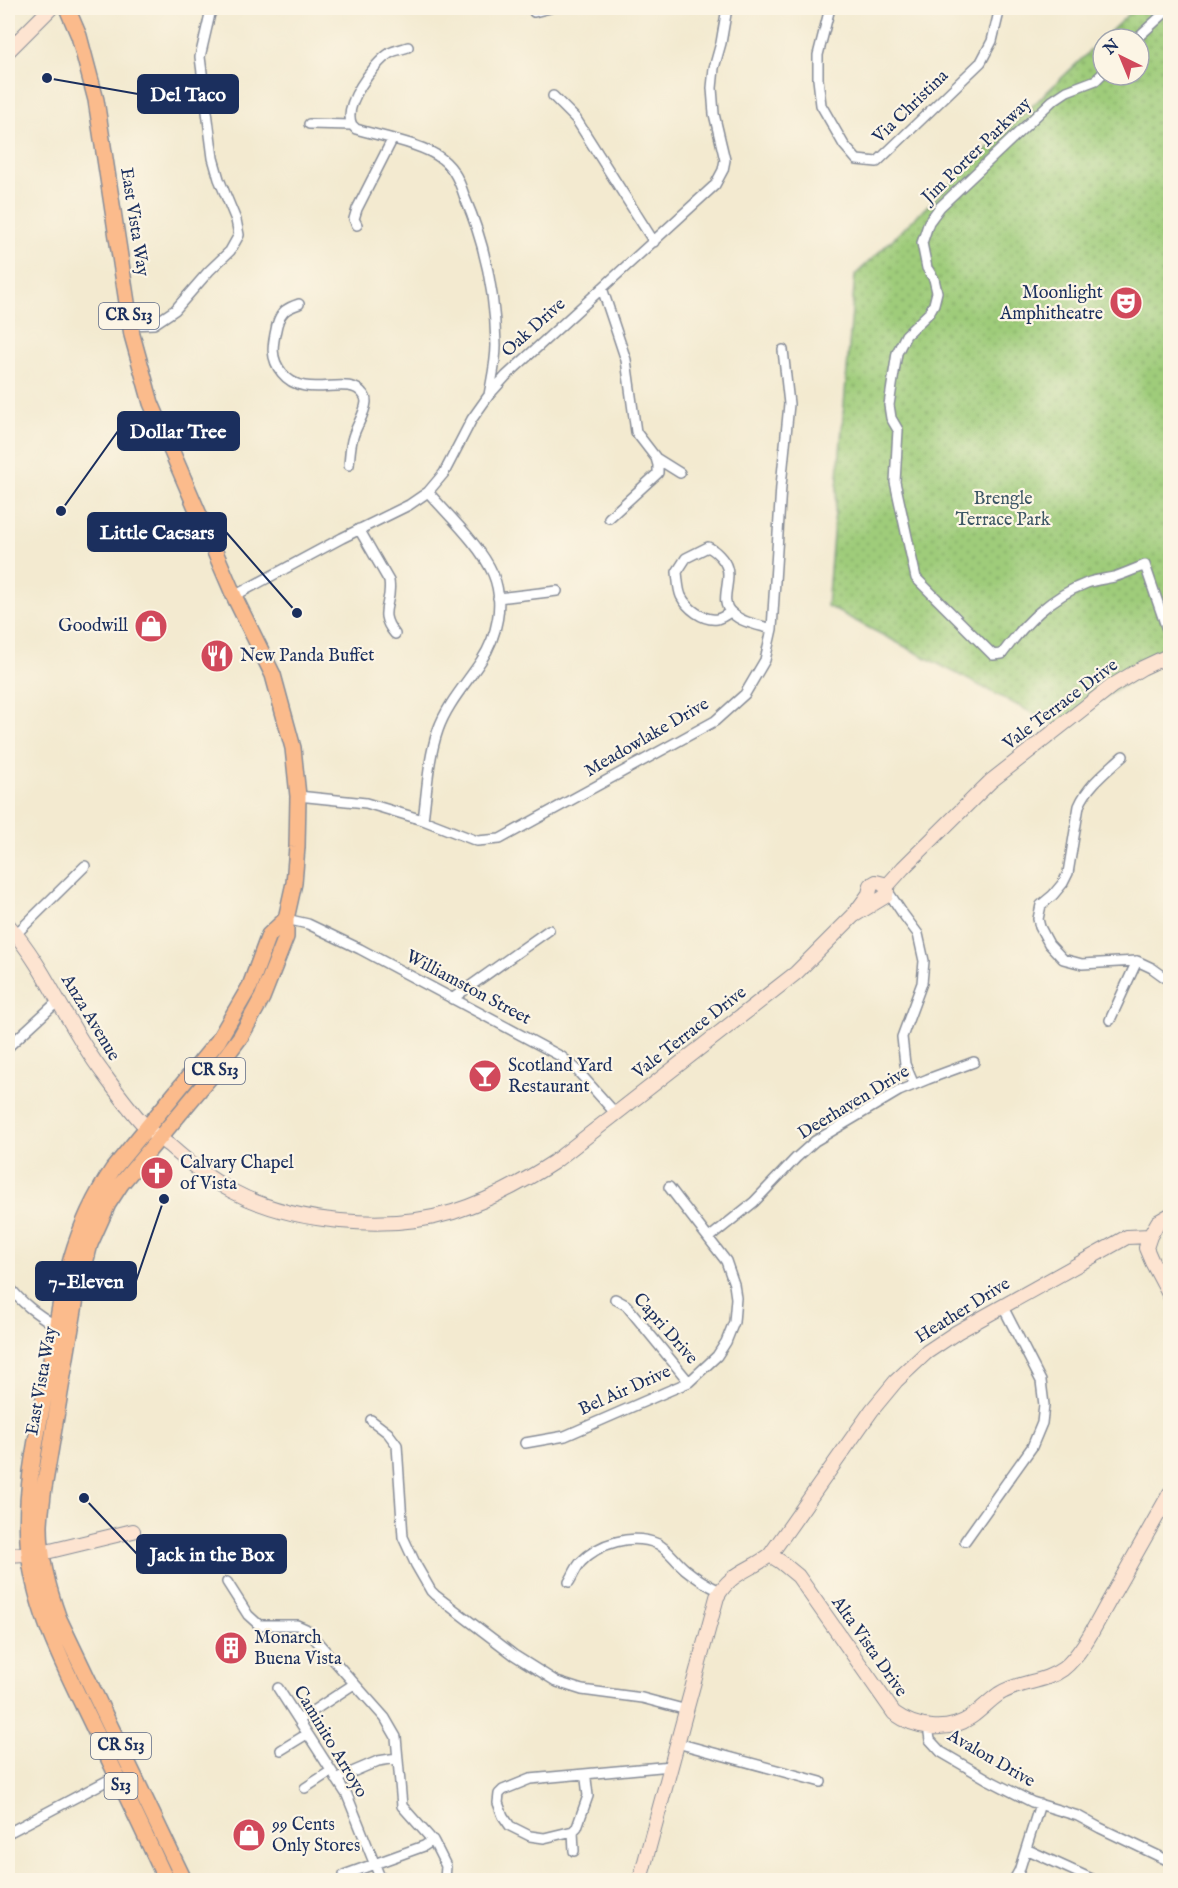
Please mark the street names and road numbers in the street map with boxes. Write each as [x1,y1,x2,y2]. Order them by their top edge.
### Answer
street label: Via Christina [867,65,954,150]
street label: Jim Porter Parkway [916,93,1037,211]
street label: East Vista Way [114,166,154,278]
street label: Oak Drive [497,293,571,363]
road number: CR S13 [99,303,159,329]
street label: Vale Terrace Drive [998,654,1123,756]
street label: Meadowlake Drive [581,693,713,783]
street label: Williamston Street [401,945,535,1031]
street label: Anza Avenue [55,970,125,1065]
street label: Vale Terrace Drive [628,981,751,1085]
road number: CR S13 [185,1058,245,1084]
street label: Deerhaven Drive [794,1061,914,1145]
street label: Heather Drive [911,1273,1015,1349]
street label: Capri Drive [628,1288,702,1370]
street label: East Vista Way [21,1325,63,1437]
street label: Bel Air Drive [575,1360,675,1422]
street label: Alta Vista Drive [825,1591,912,1702]
street label: Caminito Arroyo [288,1682,373,1802]
street label: Avalon Drive [942,1724,1039,1793]
road number: CR S13 [91,1733,151,1759]
road number: S13 [104,1773,138,1799]

